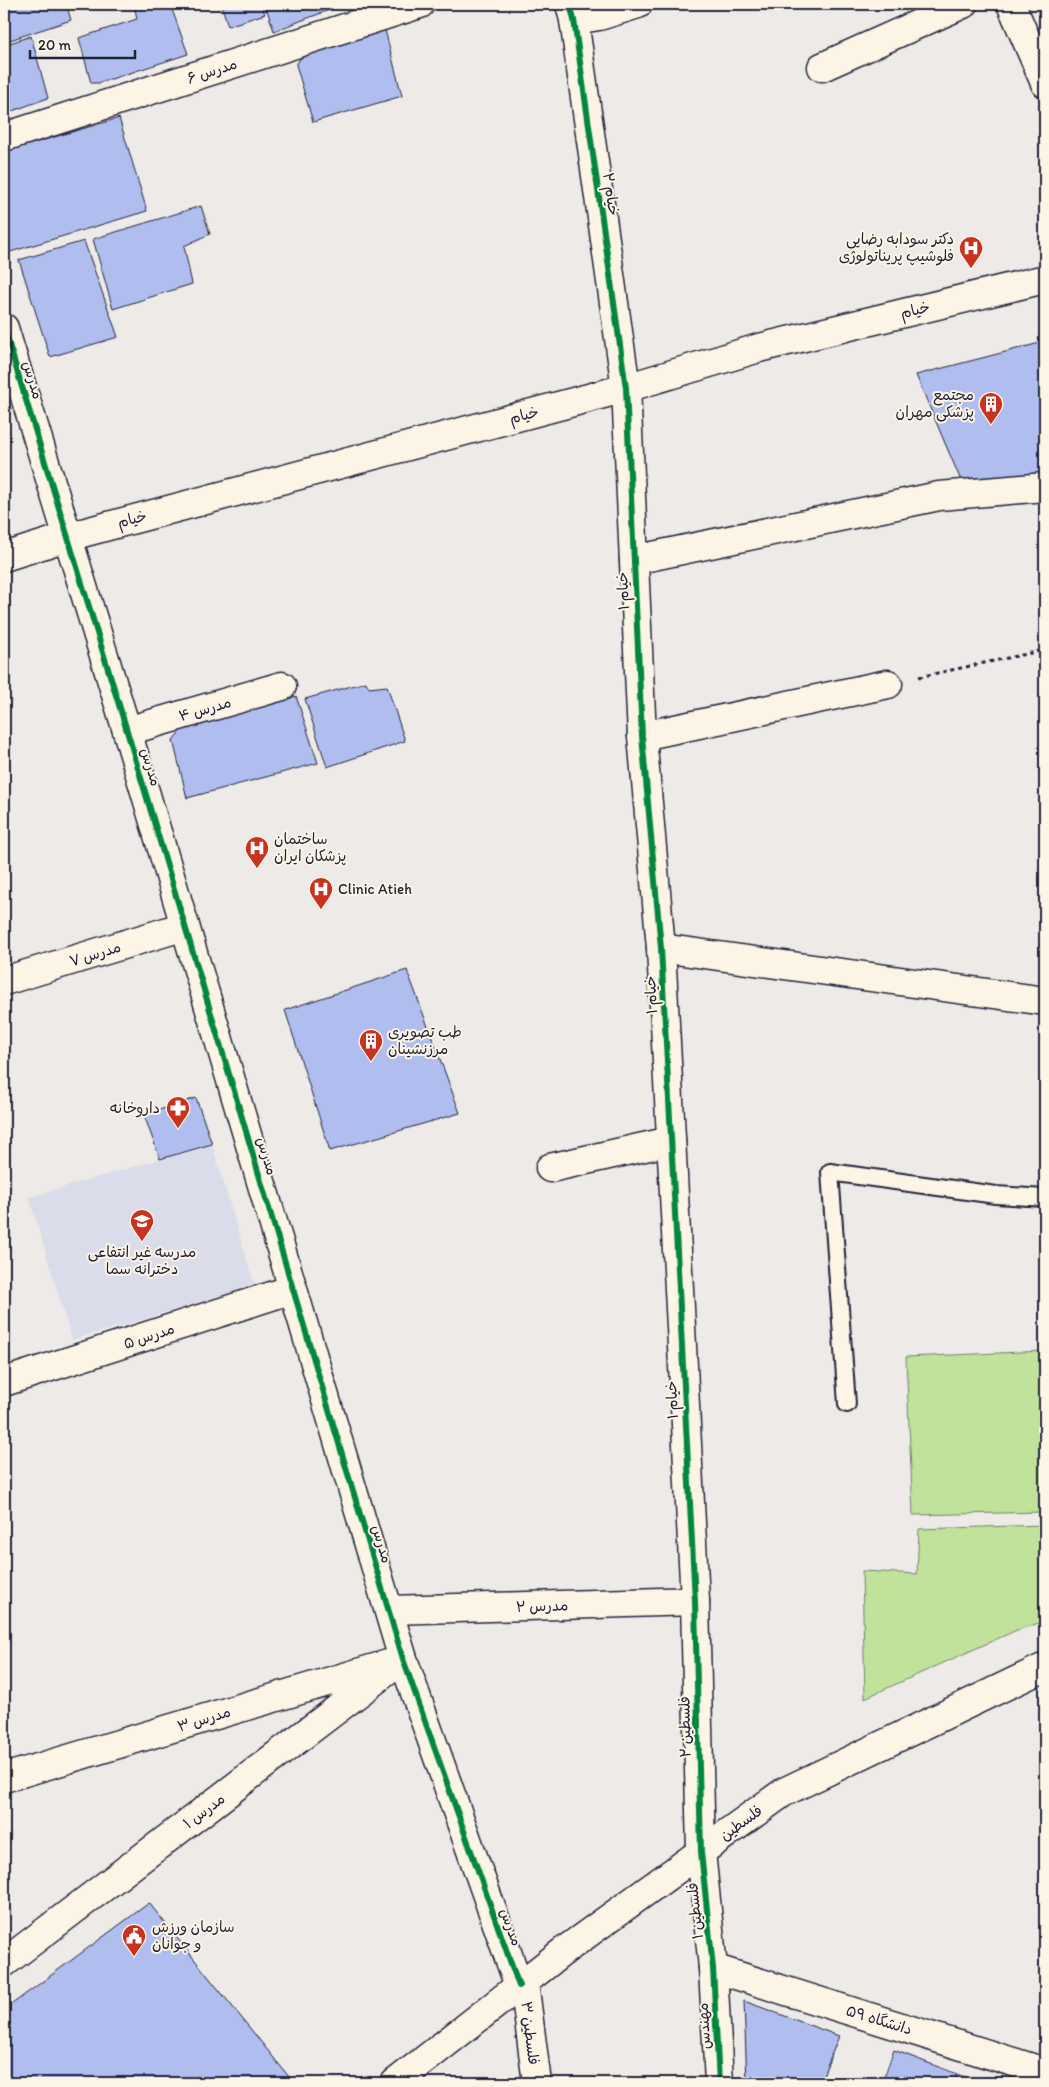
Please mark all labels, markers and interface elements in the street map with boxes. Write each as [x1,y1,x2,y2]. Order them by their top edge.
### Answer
scale bar [30,28,135,60]
text: 20 m [38,36,72,54]
street label: مدرس ۶ [185,54,239,88]
street label: خیام ۲ [597,171,623,217]
place label: دکتر سودابه رضایی فلوشیپ پریناتولوژی [839,230,954,266]
hospital icon: دکتر سودابه رضایی فلوشیپ پریناتولوژی [958,235,984,269]
street label: خیام [898,298,932,324]
street label: مدرس [19,359,47,401]
place label: مجتمع پزشکی مهران [896,386,974,422]
building icon: مجتمع پزشکی مهران [978,391,1004,425]
street label: خیام [507,402,541,429]
street label: خیام [115,506,149,533]
street label: خیام ۱ [613,571,635,611]
street label: مدرس ۴ [177,693,233,725]
street label: مدرس [137,746,165,788]
place label: ساختمان پزشکان ایران [274,830,346,866]
hospital icon: ساختمان پزشکان ایران [244,835,270,869]
hospital icon: Clinic Atieh [308,876,334,910]
place label: Clinic Atieh [338,880,412,898]
street label: مدرس ۷ [67,938,123,970]
street label: خیام ۱ [641,975,663,1015]
place label: طب تصویری مرزنشینان [388,1023,462,1058]
building icon: طب تصویری مرزنشینان [358,1028,384,1062]
pharmacy icon: داروخانه [165,1095,191,1129]
place label: داروخانه [110,1099,160,1118]
street label: مدرس [253,1135,281,1177]
school or university icon: مدرسه غیر انتفاعی دخترانه سما [129,1208,155,1242]
place label: مدرسه غیر انتفاعی دخترانه سما [88,1243,196,1278]
street label: مدرس ۵ [121,1319,177,1353]
street label: خیام ۱ [662,1380,684,1420]
street label: مدرس [368,1523,396,1565]
street label: مدرس ۲ [515,1596,569,1616]
street label: فلسطین ۲ [675,1696,695,1758]
street label: مدرس ۳ [175,1702,233,1736]
street label: مدرس ۱ [179,1789,229,1833]
street label: فلسطین [716,1802,766,1844]
street label: فلسطین ۱ [683,1882,707,1940]
street label: مدرس [496,1906,526,1948]
place label: سازمان ورزش و جوانان [152,1918,235,1953]
public building icon: سازمان ورزش و جوانان [121,1923,147,1957]
street label: فلسطین ۳ [517,2000,543,2066]
street label: دانشگاه ۵۹ [844,2001,914,2039]
street label: مهندس [694,2002,714,2050]

